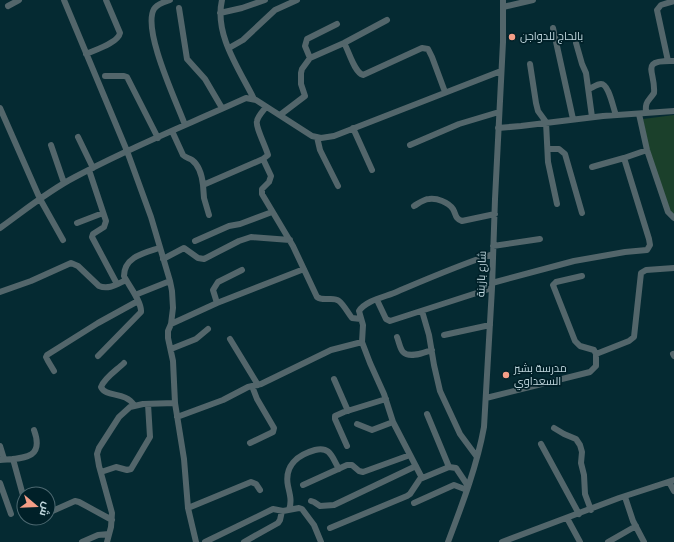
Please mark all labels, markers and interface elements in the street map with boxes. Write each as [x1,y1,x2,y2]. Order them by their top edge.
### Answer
place label: بالحاج للدواجن [520,30,583,44]
marker: بالحاج للدواجن [507,32,517,42]
street label: شارع بازينة [474,251,490,297]
place label: مدرسة بشير السعداوي [513,362,567,390]
marker: مدرسة بشير السعداوي [501,370,511,380]
north arrow [16,486,56,526]
text: ش [36,500,53,518]

